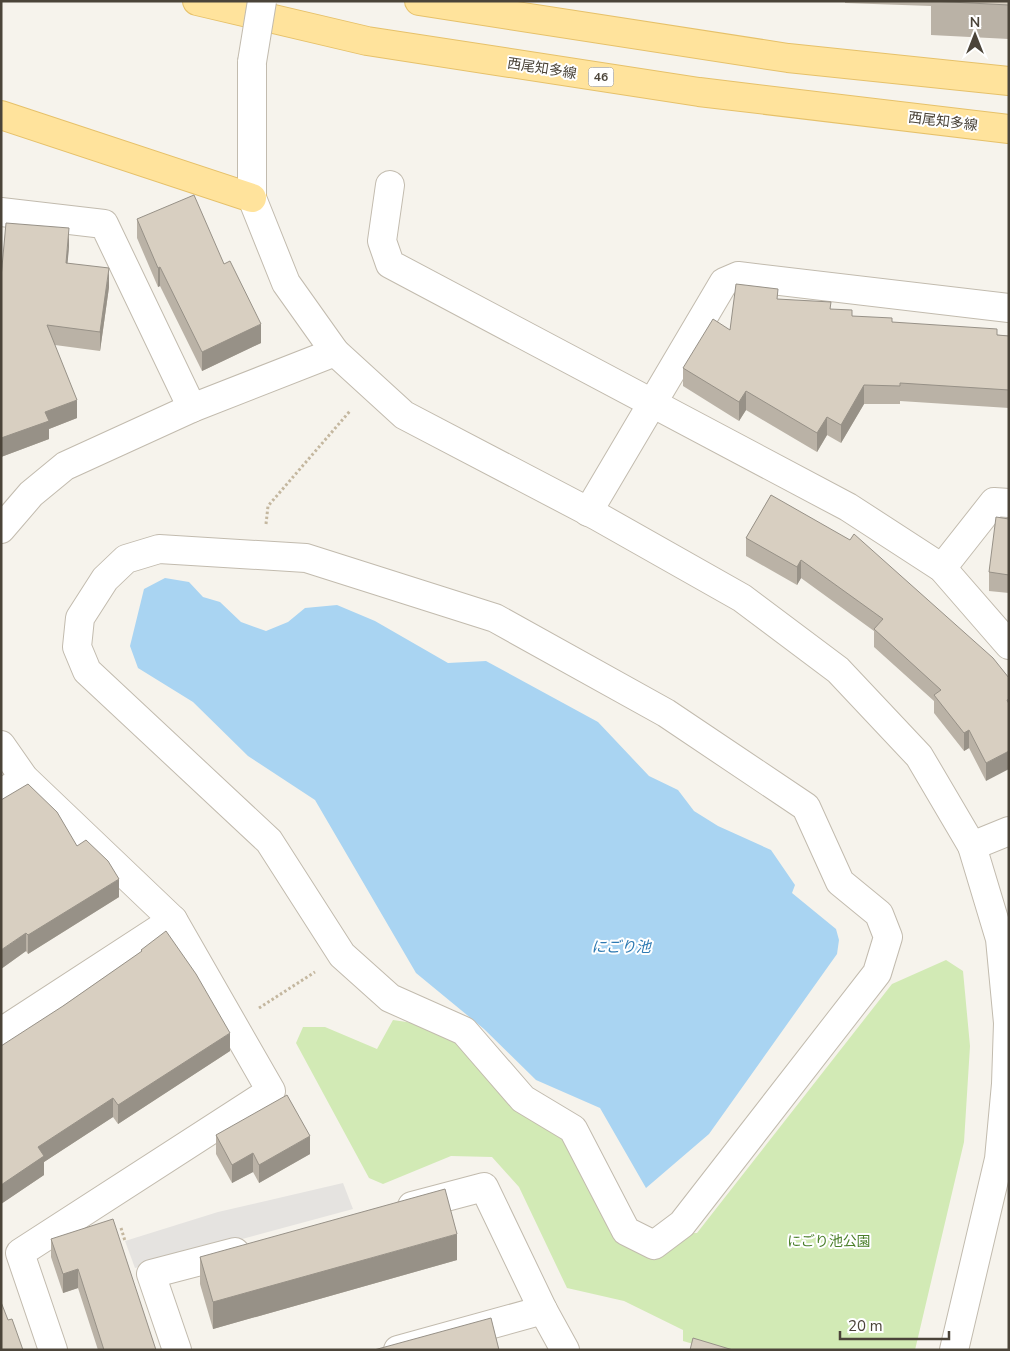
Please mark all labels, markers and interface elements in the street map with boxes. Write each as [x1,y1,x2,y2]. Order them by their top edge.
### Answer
north arrow [950,10,1000,60]
text: N [970,13,980,32]
street label: 西尾知多線 [506,54,578,83]
road number: 46 [588,68,614,86]
street label: 西尾知多線 [907,108,979,135]
water label: にごり池 [591,937,653,957]
park label: にごり池公園 [787,1232,871,1251]
scale bar [840,1308,949,1340]
text: 20 m [848,1316,883,1336]

